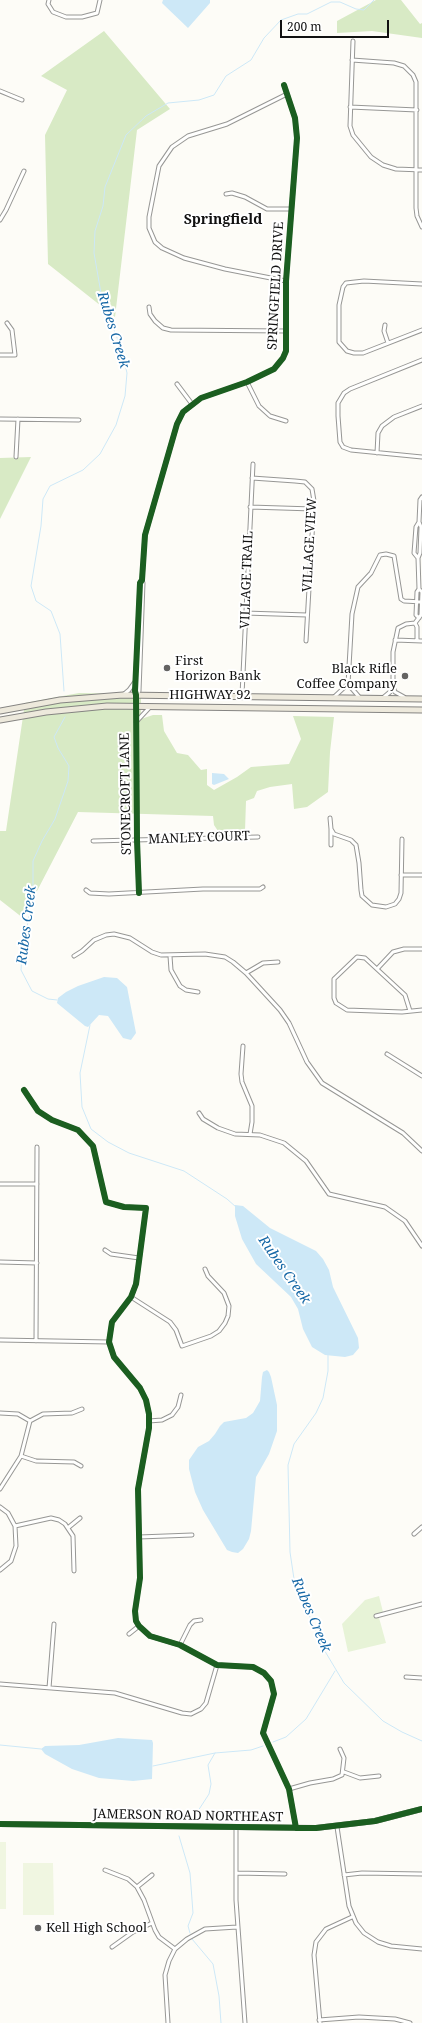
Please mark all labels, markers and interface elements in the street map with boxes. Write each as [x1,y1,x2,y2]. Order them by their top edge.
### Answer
scale bar [282,12,391,38]
text: 200 m [287,18,322,35]
district label: Springfield [184,212,262,228]
street label: SPRINGFIELD DRIVE [265,221,287,351]
water label: Rubes Creek [93,290,133,370]
street label: VILLAGE VIEW [300,497,320,593]
street label: VILLAGE TRAIL [237,531,257,629]
place label: First Horizon Bank [175,653,261,684]
place label: Black Rifle Coffee Company [296,661,397,692]
marker: First Horizon Bank [162,663,172,673]
marker: Black Rifle Coffee Company [400,671,410,681]
street label: HIGHWAY 92 [169,687,251,703]
street label: STONECROFT LANE [117,733,135,855]
street label: MANLEY COURT [148,828,250,848]
water label: Rubes Creek [14,885,40,965]
water label: Rubes Creek [254,1233,314,1307]
water label: Rubes Creek [288,1575,334,1655]
street label: JAMERSON ROAD NORTHEAST [93,1807,283,1825]
place label: Kell High School [46,1920,147,1936]
marker: Kell High School [33,1923,43,1933]

